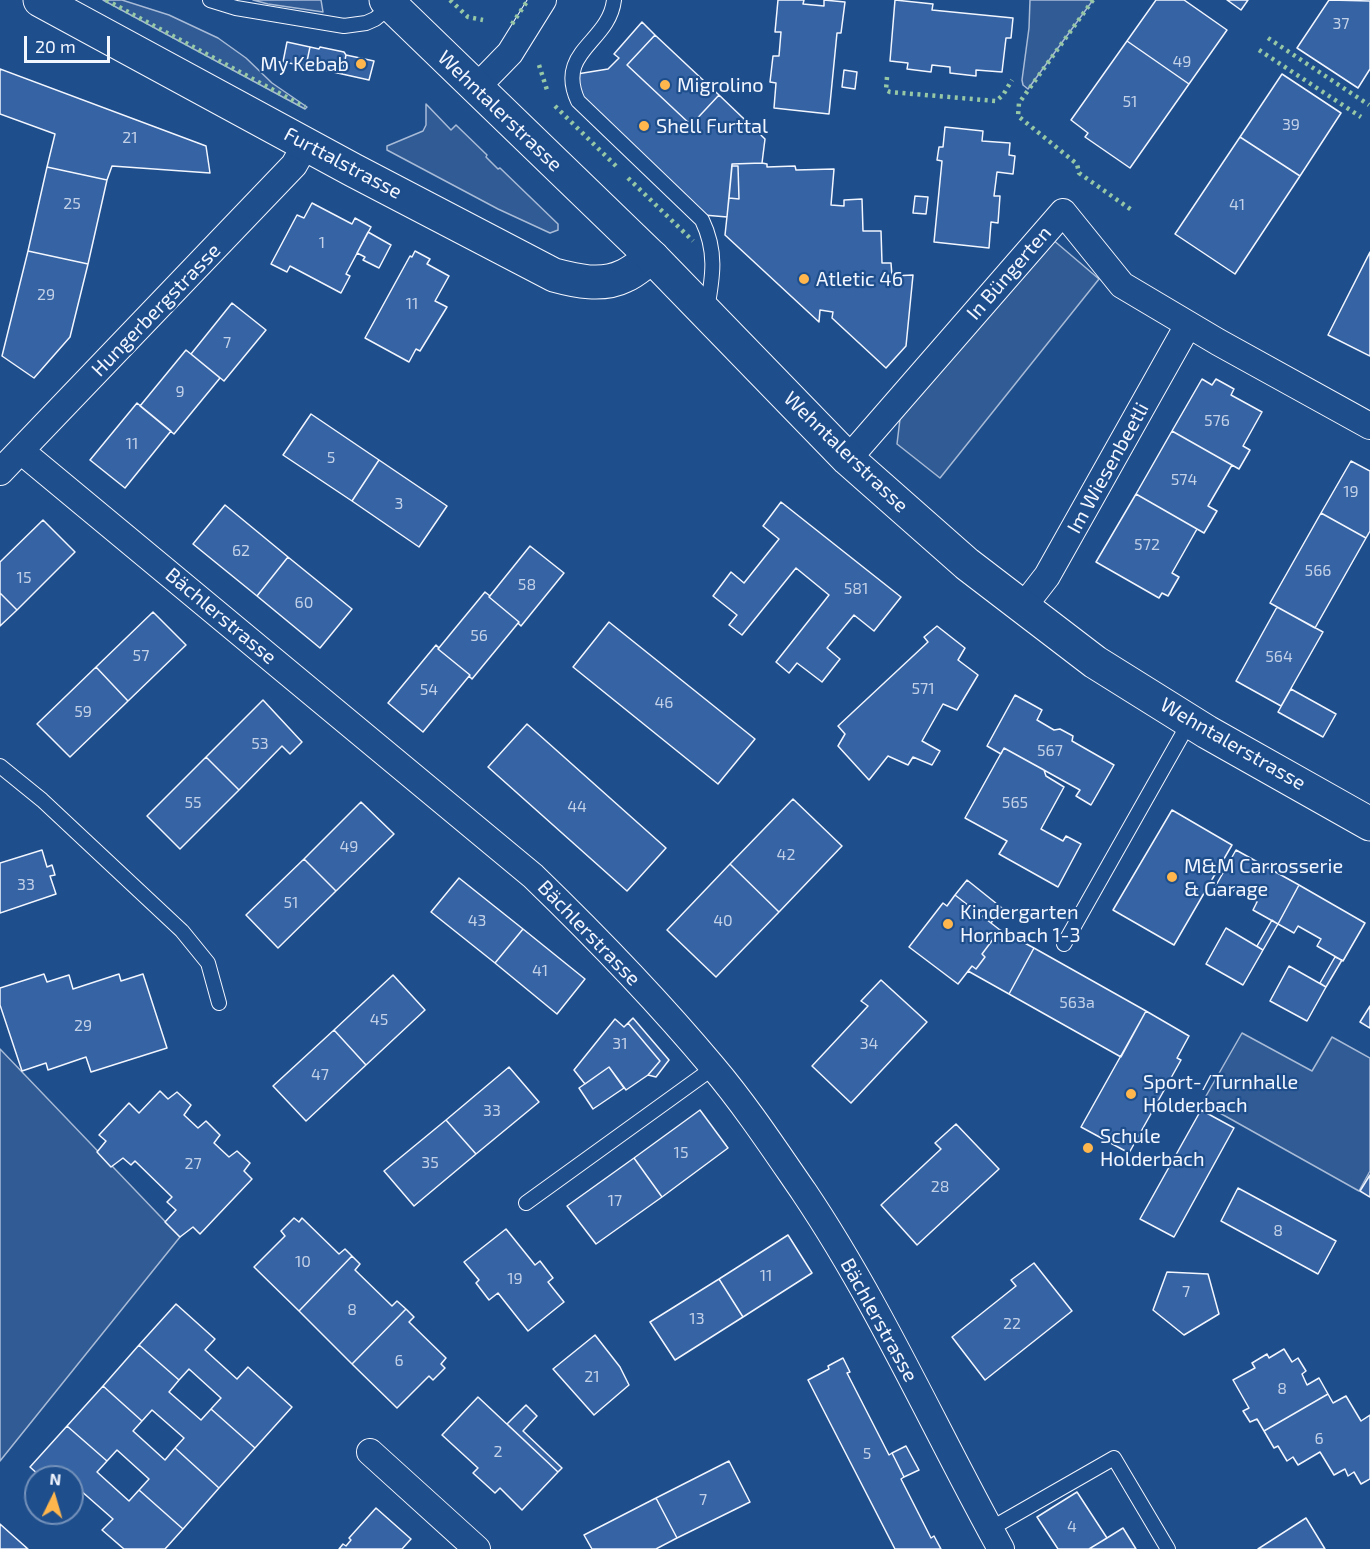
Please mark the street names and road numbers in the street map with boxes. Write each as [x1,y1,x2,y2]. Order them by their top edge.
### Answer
street label: Wehntalerstrasse [433,46,567,176]
street label: Furttalstrasse [280,122,406,204]
street label: In Büngerten [962,221,1056,325]
street label: Hungerbergstrasse [86,239,226,381]
street label: Wehntalerstrasse [779,387,913,517]
street label: Im Wiesenbeetli [1062,398,1154,538]
street label: Bächlerstrasse [161,563,281,669]
street label: Wehntalerstrasse [1156,693,1310,795]
street label: Bächlerstrasse [533,875,645,991]
street label: Bächlerstrasse [835,1254,923,1386]

